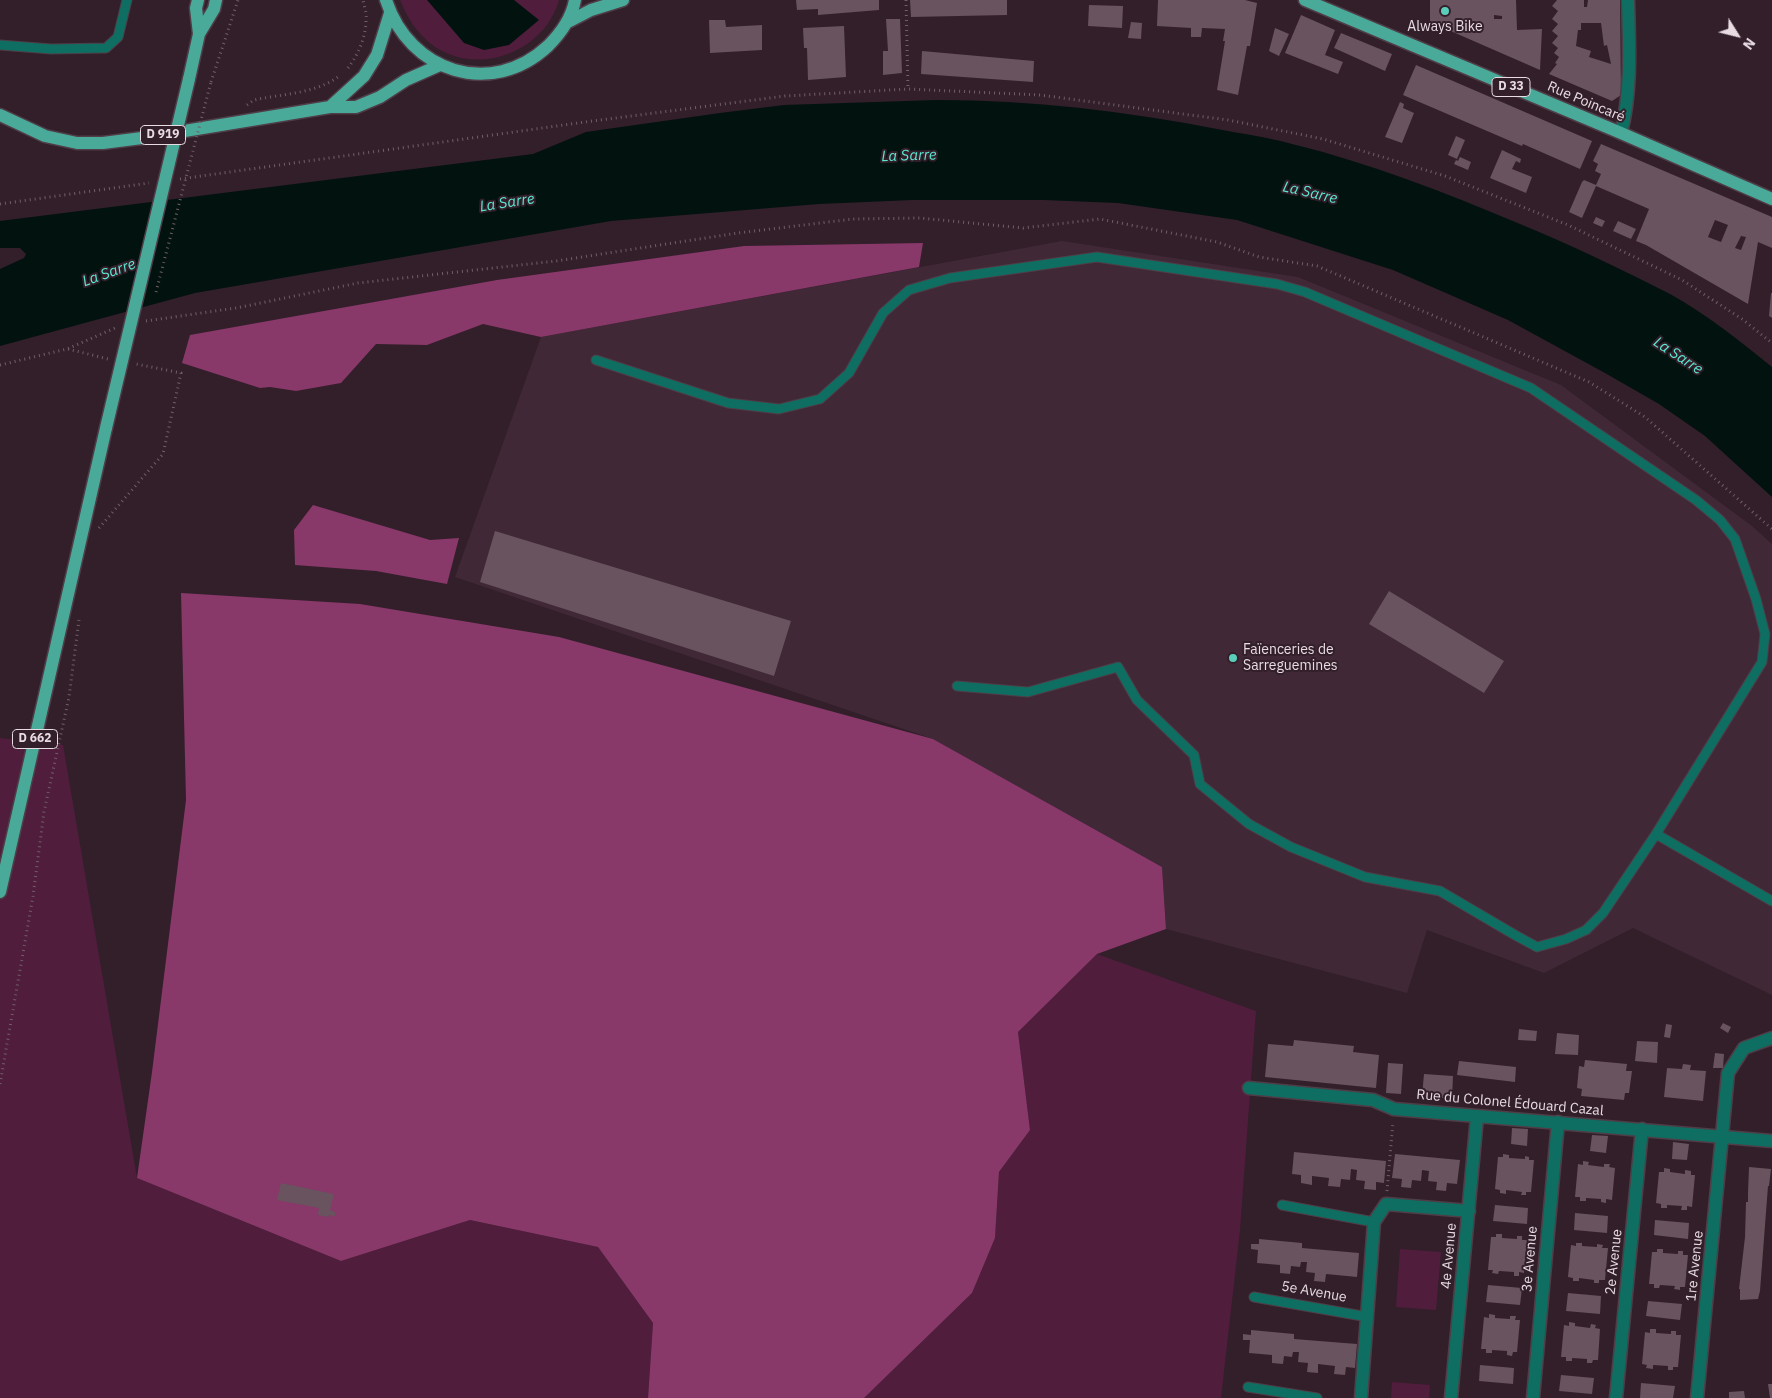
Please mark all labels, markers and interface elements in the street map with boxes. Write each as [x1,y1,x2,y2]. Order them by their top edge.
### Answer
marker: Always Bike [1439,5,1451,17]
north arrow [1712,10,1762,60]
place label: Always Bike [1407,19,1483,35]
text: N [1739,34,1759,53]
road number: D 33 [1492,77,1530,96]
street label: Rue Poincaré [1545,78,1627,126]
road number: D 919 [140,126,186,144]
water label: La Sarre [881,146,937,166]
water label: La Sarre [1281,178,1339,208]
water label: La Sarre [478,190,536,216]
water label: La Sarre [80,255,138,291]
water label: La Sarre [1650,333,1706,379]
place label: Faïenceries de Sarreguemines [1243,642,1338,674]
marker: Faïenceries de Sarreguemines [1227,652,1239,664]
road number: D 662 [12,730,58,749]
street label: Rue du Colonel Édouard Cazal [1416,1086,1604,1120]
street label: 4e Avenue [1438,1222,1460,1290]
street label: 3e Avenue [1519,1225,1541,1293]
street label: 2e Avenue [1602,1228,1626,1296]
street label: 1re Avenue [1683,1230,1707,1302]
street label: 5e Avenue [1280,1278,1348,1306]

